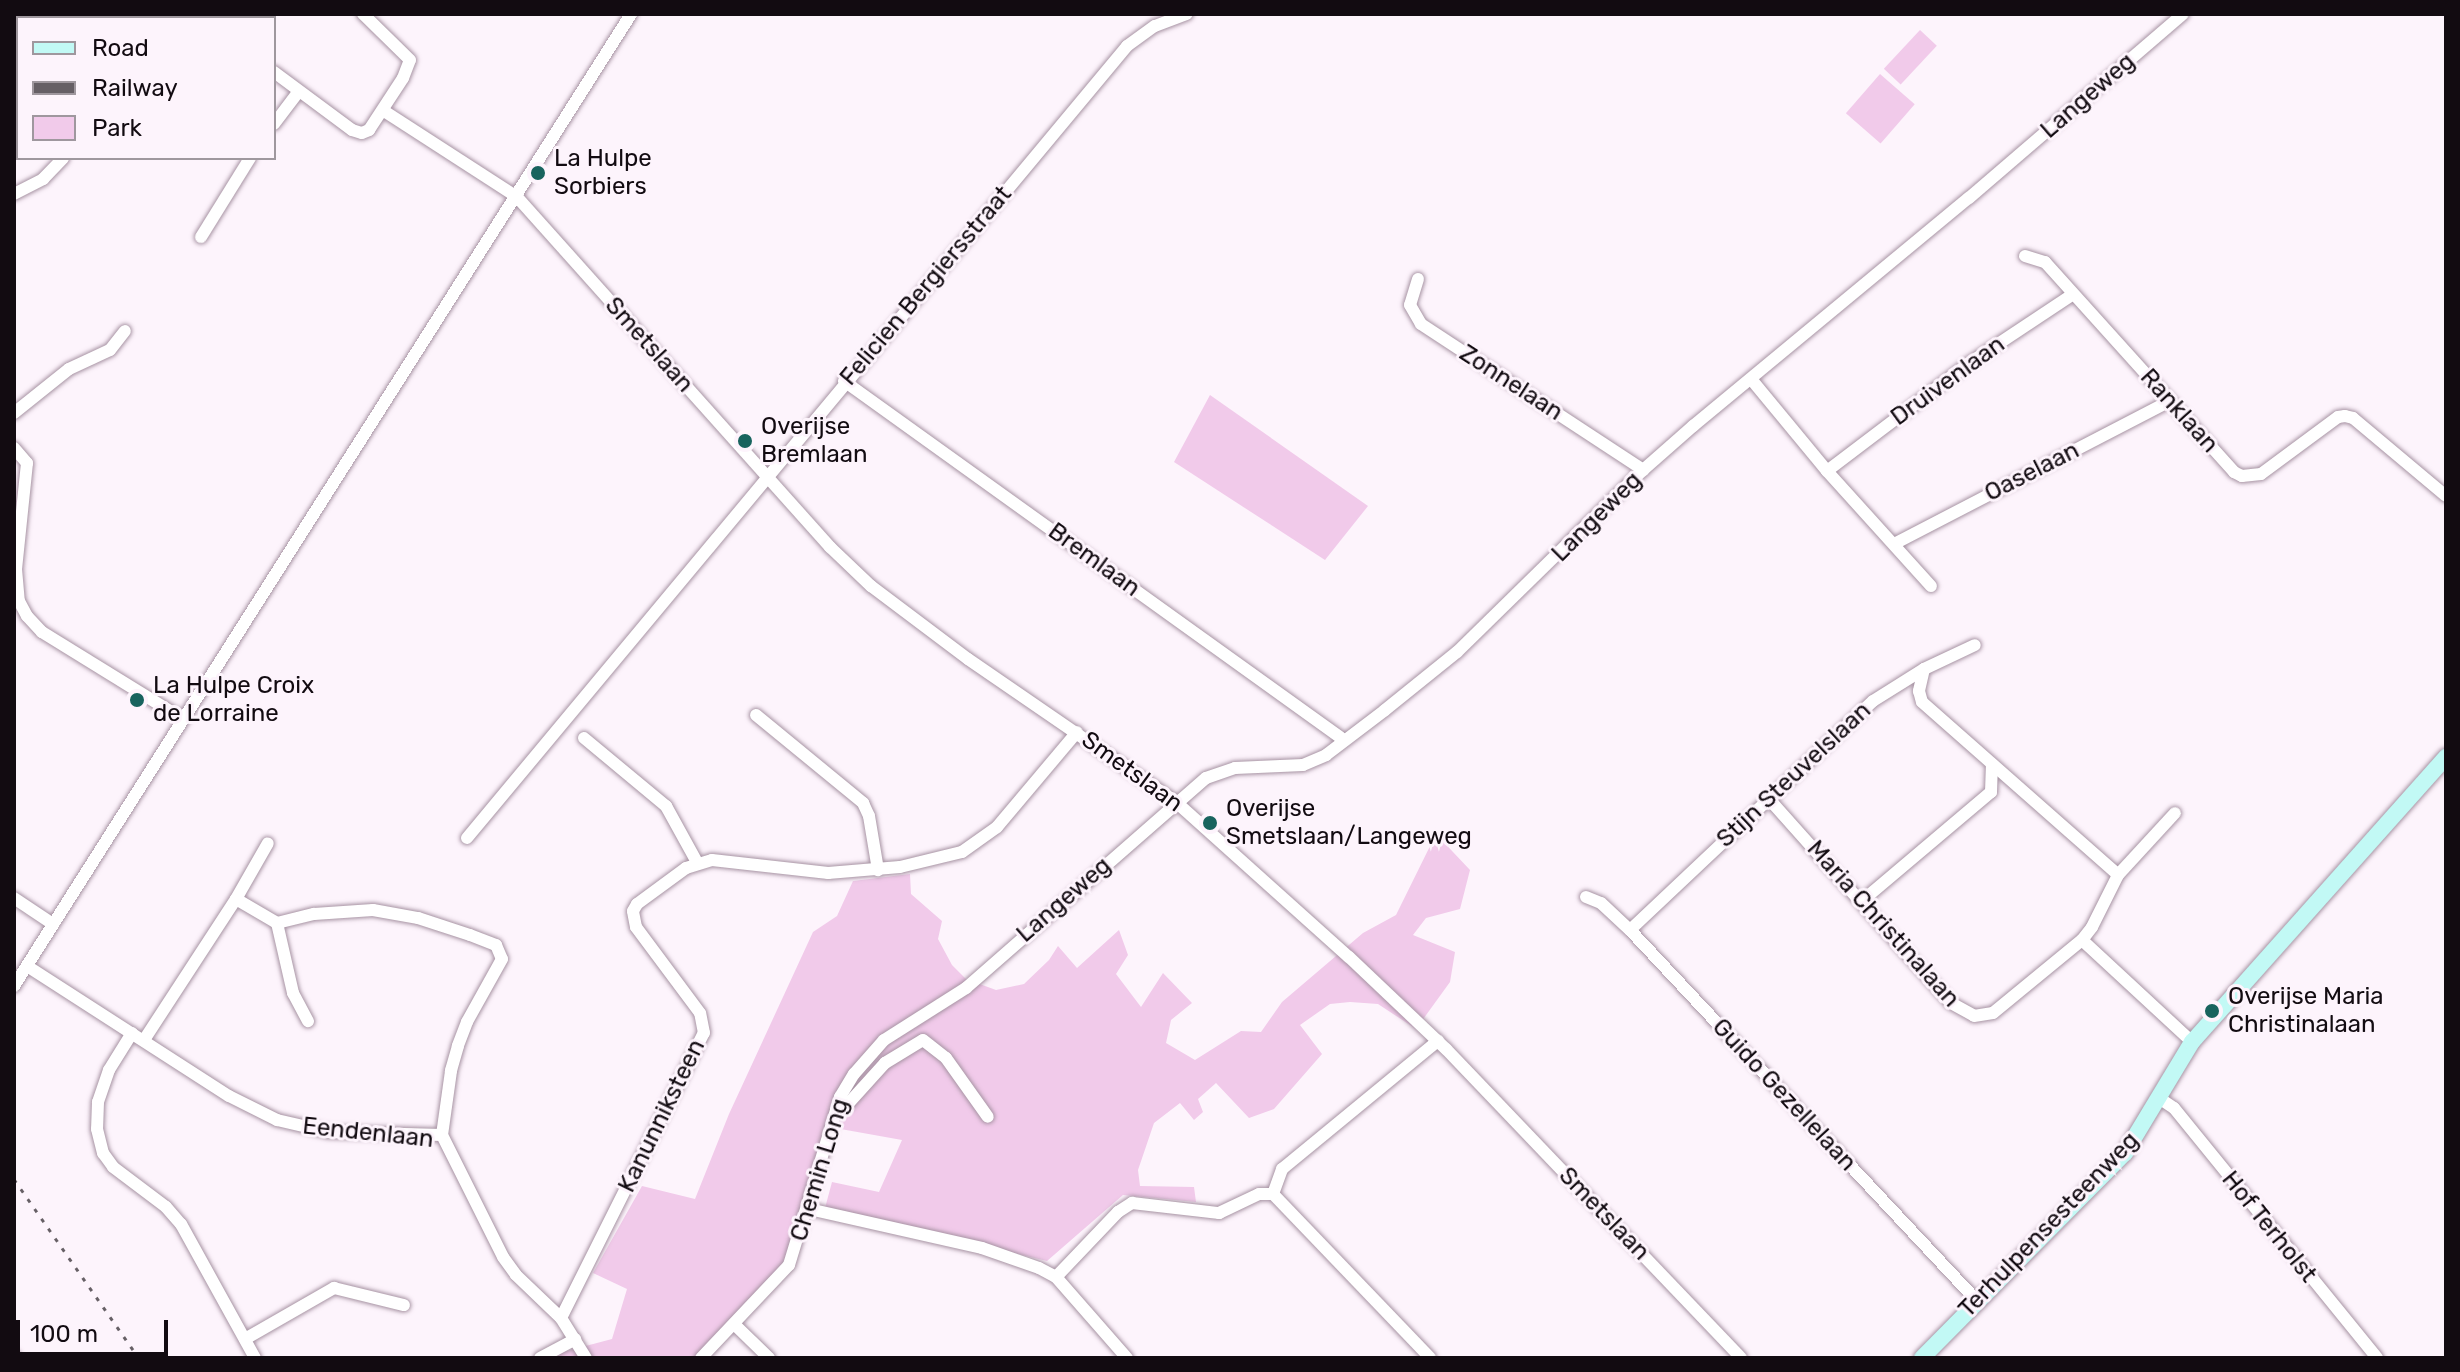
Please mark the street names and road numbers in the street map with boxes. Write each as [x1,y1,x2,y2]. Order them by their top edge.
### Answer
street label: Langeweg [2035,47,2141,145]
street label: Felicien Bergiersstraat [834,180,1018,392]
street label: Smetslaan [599,291,699,399]
street label: Druivenlaan [1885,330,2011,432]
street label: Zonnelaan [1454,339,1568,427]
street label: Ranklaan [2134,363,2224,459]
street label: Oaselaan [1980,436,2084,508]
street label: Langeweg [1546,466,1648,568]
street label: Bremlaan [1042,517,1146,603]
street label: Stijn Steuvelslaan [1711,696,1877,854]
street label: Smetslaan [1076,726,1188,818]
street label: Maria Christinalaan [1801,835,1965,1013]
street label: Langeweg [1011,851,1117,949]
street label: Guido Gezellelaan [1706,1013,1862,1177]
street label: Kanunniksteen [613,1035,711,1197]
street label: Chemin Long [785,1095,855,1245]
street label: Eendenlaan [301,1112,435,1154]
street label: Terhulpensesteenweg [1953,1126,2145,1324]
street label: Smetslaan [1553,1162,1655,1266]
street label: Hof Terholst [2215,1165,2323,1289]

